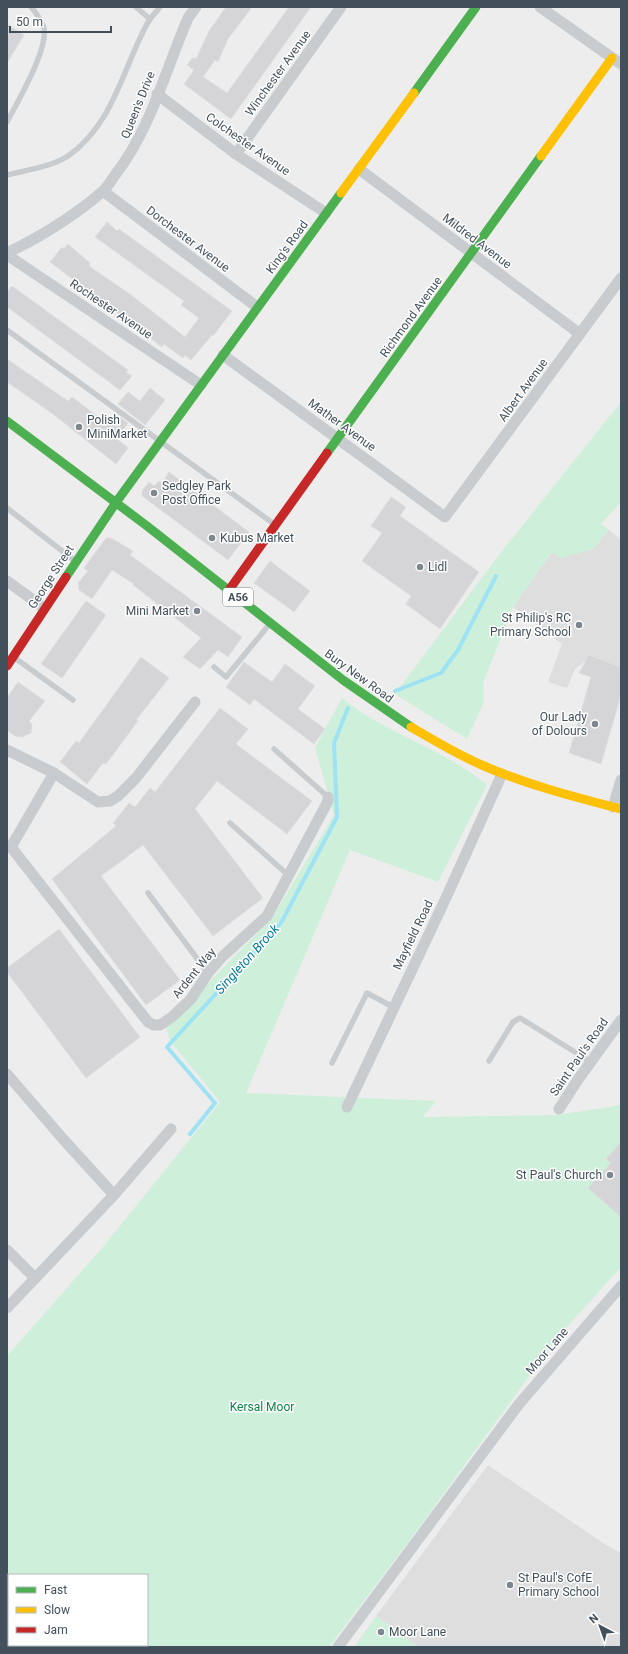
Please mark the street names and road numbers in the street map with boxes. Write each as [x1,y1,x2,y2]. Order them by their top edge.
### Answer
street label: Winchester Avenue [242,28,314,118]
street label: Queen's Drive [118,69,158,141]
street label: Colchester Avenue [203,110,293,178]
street label: Dorchester Avenue [144,203,232,275]
street label: Mildred Avenue [440,211,514,271]
street label: King's Road [263,218,311,276]
street label: Richmond Avenue [377,274,445,360]
street label: Rochester Avenue [67,276,155,342]
street label: Albert Avenue [495,356,551,424]
street label: Mather Avenue [305,396,379,454]
street label: George Street [25,542,77,611]
road number: A56 [223,588,253,606]
street label: Bury New Road [322,646,396,706]
street label: Mayfield Road [390,898,436,972]
street label: Ardent Way [169,945,219,1001]
street label: Saint Paul's Road [547,1015,611,1099]
street label: Moor Lane [523,1325,571,1377]

